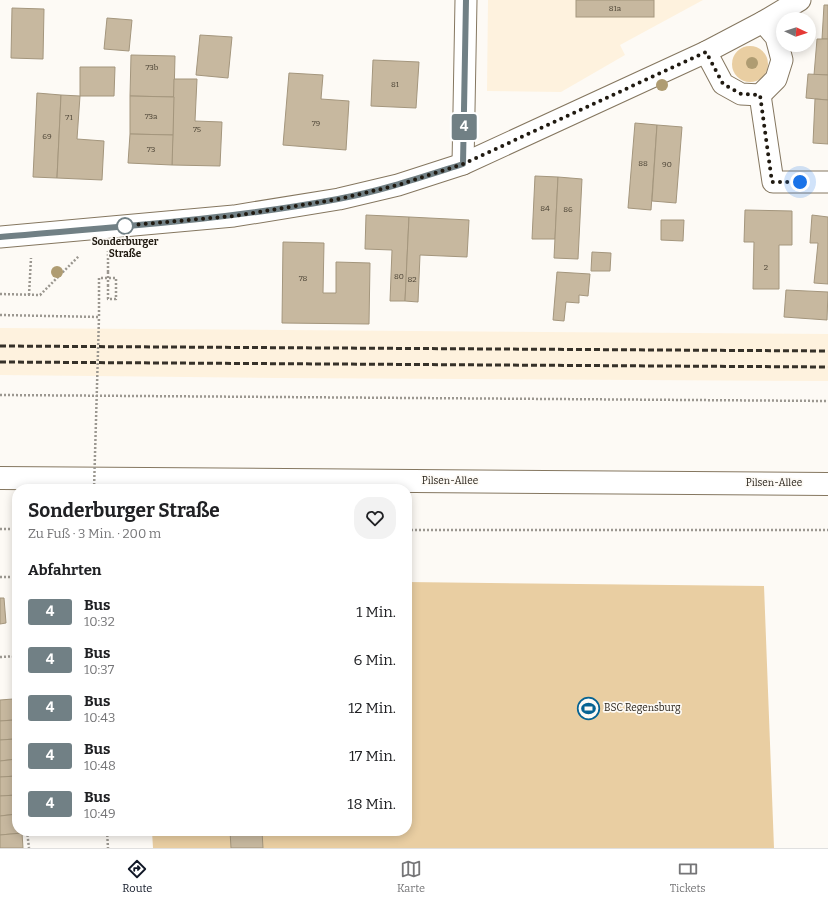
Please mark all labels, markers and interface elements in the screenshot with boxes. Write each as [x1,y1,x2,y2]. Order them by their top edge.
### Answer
house number: 81a [609,4,622,13]
north arrow [776,12,816,52]
map controls [776,12,816,52]
house number: 73b [146,63,159,72]
house number: 81 [391,80,400,89]
house number: 73a [145,112,158,121]
house number: 71 [65,113,73,122]
line badge: 4 [451,114,477,140]
text: 4 [460,118,468,135]
house number: 79 [312,119,321,128]
house number: 75 [193,125,201,134]
house number: 69 [42,132,52,141]
house number: 73 [147,145,156,154]
house number: 88 [638,159,648,168]
house number: 90 [662,160,672,169]
your location [790,172,810,192]
house number: 84 [540,204,550,213]
house number: 86 [563,205,573,214]
marker: Sonderburger Straße [116,217,134,235]
place label: Sonderburger Straße [92,236,159,260]
house number: 2 [764,263,768,272]
house number: 80 [394,272,404,281]
house number: 78 [299,274,308,283]
house number: 82 [407,275,417,284]
street label: Pilsen-Allee [422,475,478,487]
street label: Pilsen-Allee [746,477,802,489]
button: heart [354,497,396,539]
text: Sonderburger Straße [28,499,220,522]
text: Zu Fuß · 3 Min. · 200 m [28,526,161,541]
text: Abfahrten [28,561,102,579]
text: Bus [84,596,110,614]
text: 4 [46,603,54,620]
text: 1 Min. [356,603,396,621]
text: 10:32 [84,614,115,629]
text: Bus [84,644,110,662]
text: 4 [46,651,54,668]
text: 6 Min. [354,651,396,669]
text: 10:37 [84,662,114,677]
text: Bus [84,692,110,710]
sports icon: BSC Regensburg [575,695,601,721]
text: 4 [46,699,54,716]
text: 12 Min. [348,699,396,717]
place label: BSC Regensburg [604,702,681,714]
text: 10:43 [84,710,115,725]
text: Bus [84,740,110,758]
text: 4 [46,747,54,764]
text: 17 Min. [349,747,396,765]
text: 10:48 [84,758,116,773]
text: Bus [84,788,110,806]
text: 4 [46,795,54,812]
text: 18 Min. [347,795,396,813]
text: 10:49 [84,806,116,821]
tab: Route [122,858,152,895]
tab: Karte [397,858,425,895]
tab: Tickets [670,858,706,895]

